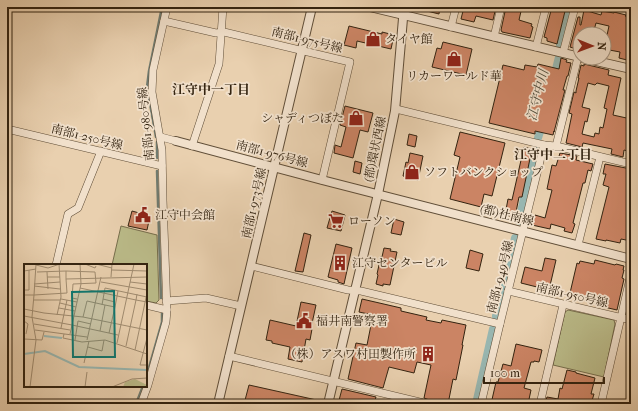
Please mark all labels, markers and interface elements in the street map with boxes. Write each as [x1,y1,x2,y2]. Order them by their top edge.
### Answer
street label: 南部1-975号線 [270,24,344,56]
north arrow [572,26,612,66]
shop icon: タイヤ館 [364,30,382,48]
place label: タイヤ館 [385,32,433,46]
text: N [595,42,608,51]
shop icon: リカーワールド華 [445,50,463,68]
water label: 江守中川 [524,66,552,122]
place label: リカーワールド華 [406,69,502,83]
district label: 江守中一丁目 [172,82,250,97]
street label: 南部1-980号線 [135,86,157,162]
shop icon: シャディつぼた [347,109,365,127]
place label: シャディつぼた [261,111,344,125]
street label: (都)環状西線 [361,115,389,183]
street label: 南部1-250号線 [50,121,124,153]
street label: 南部1-976号線 [234,138,310,170]
district label: 江守中二丁目 [514,147,592,162]
shop icon: ソフトバンクショップ [403,163,421,181]
place label: ソフトバンクショップ [424,165,543,179]
street label: 南部1-973号線 [239,166,269,240]
street label: (都)社南線 [479,202,535,228]
public building icon: 江守中会館 [134,206,152,224]
place label: 江守中会館 [155,208,215,222]
supermarket icon: ローソン [327,212,345,230]
place label: ローソン [348,214,396,228]
street label: 南部1-949号線 [484,239,516,315]
building icon: 江守センタービル [331,254,349,272]
place label: 江守センタービル [352,256,448,270]
inset map [24,264,147,387]
street label: 南部1-950号線 [535,280,609,310]
public building icon: 福井南警察署 [295,312,313,330]
place label: 福井南警察署 [316,314,388,328]
building icon: （株）アスワ村田製作所 [419,345,437,363]
place label: （株）アスワ村田製作所 [284,347,416,361]
scale bar [484,359,604,385]
text: 100 m [490,366,520,380]

